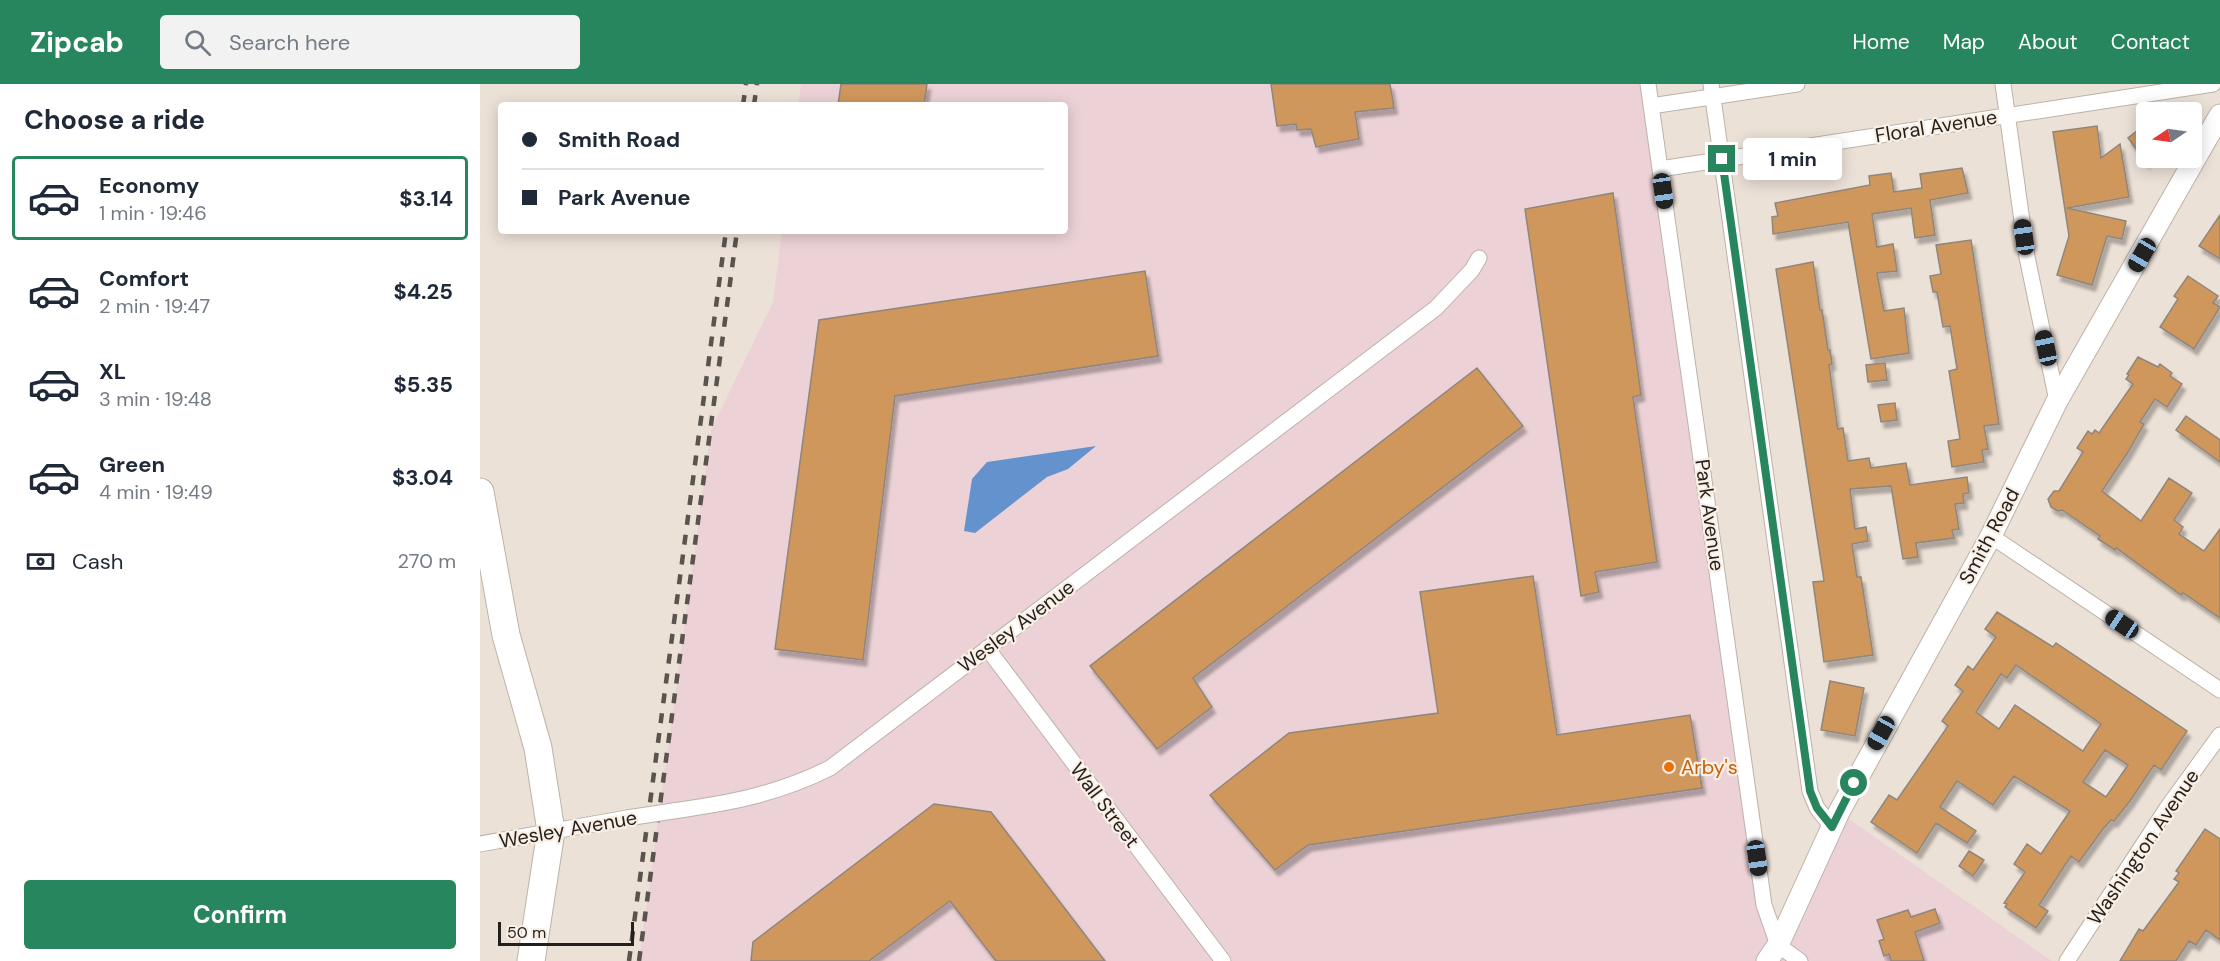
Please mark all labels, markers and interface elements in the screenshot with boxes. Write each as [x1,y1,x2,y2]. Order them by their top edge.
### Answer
search box [160,15,580,69]
text: Zipcab [30,24,124,61]
icon: search [181,26,214,59]
text: Search here [229,28,350,57]
text: Home [1852,28,1910,56]
text: Map [1943,28,1985,56]
text: About [2018,28,2078,56]
text: Contact [2111,28,2190,56]
text: Choose a ride [24,102,205,137]
north arrow [2136,102,2202,168]
map controls [2136,102,2202,168]
street label: Floral Avenue [1873,104,1999,148]
text: Smith Road [558,125,680,154]
callout: 1 min [1743,138,1842,180]
route end [1708,145,1735,172]
text: 1 min [1768,146,1817,172]
icon: car [27,171,81,225]
text: Economy [99,171,199,200]
car [1652,172,1674,210]
text: Park Avenue [558,183,690,212]
text: $3.14 [399,184,453,213]
text: 1 min · 19:46 [99,200,207,226]
car [2013,218,2035,256]
car [2125,235,2159,275]
icon: car [27,264,81,318]
text: Comfort [99,264,189,293]
text: $4.25 [393,277,453,306]
text: 2 min · 19:47 [99,293,210,319]
car [2033,329,2059,367]
icon: car [27,357,81,411]
text: XL [99,357,126,386]
text: $5.35 [394,370,453,399]
text: 3 min · 19:48 [99,386,212,412]
icon: car [27,450,81,504]
text: Green [99,450,165,479]
street label: Park Avenue [1689,457,1731,573]
text: $3.04 [392,463,453,492]
text: 4 min · 19:49 [99,479,213,505]
street label: Smith Road [1953,483,2025,589]
icon: cash [24,545,57,578]
text: Cash [72,547,123,576]
text: 270 m [398,548,456,574]
street label: Wesley Avenue [952,574,1080,678]
car [2102,606,2142,642]
car [1864,713,1898,753]
place label: Arby's [1681,754,1738,780]
street label: Wall Street [1064,757,1146,853]
marker: Arby's [1662,760,1676,774]
street label: Washington Avenue [2081,764,2205,930]
route start [1840,769,1867,796]
street label: Wesley Avenue [497,804,639,854]
car [1746,839,1768,877]
button: Confirm [24,880,456,949]
scale bar [498,919,634,946]
text: 50 m [507,922,546,943]

